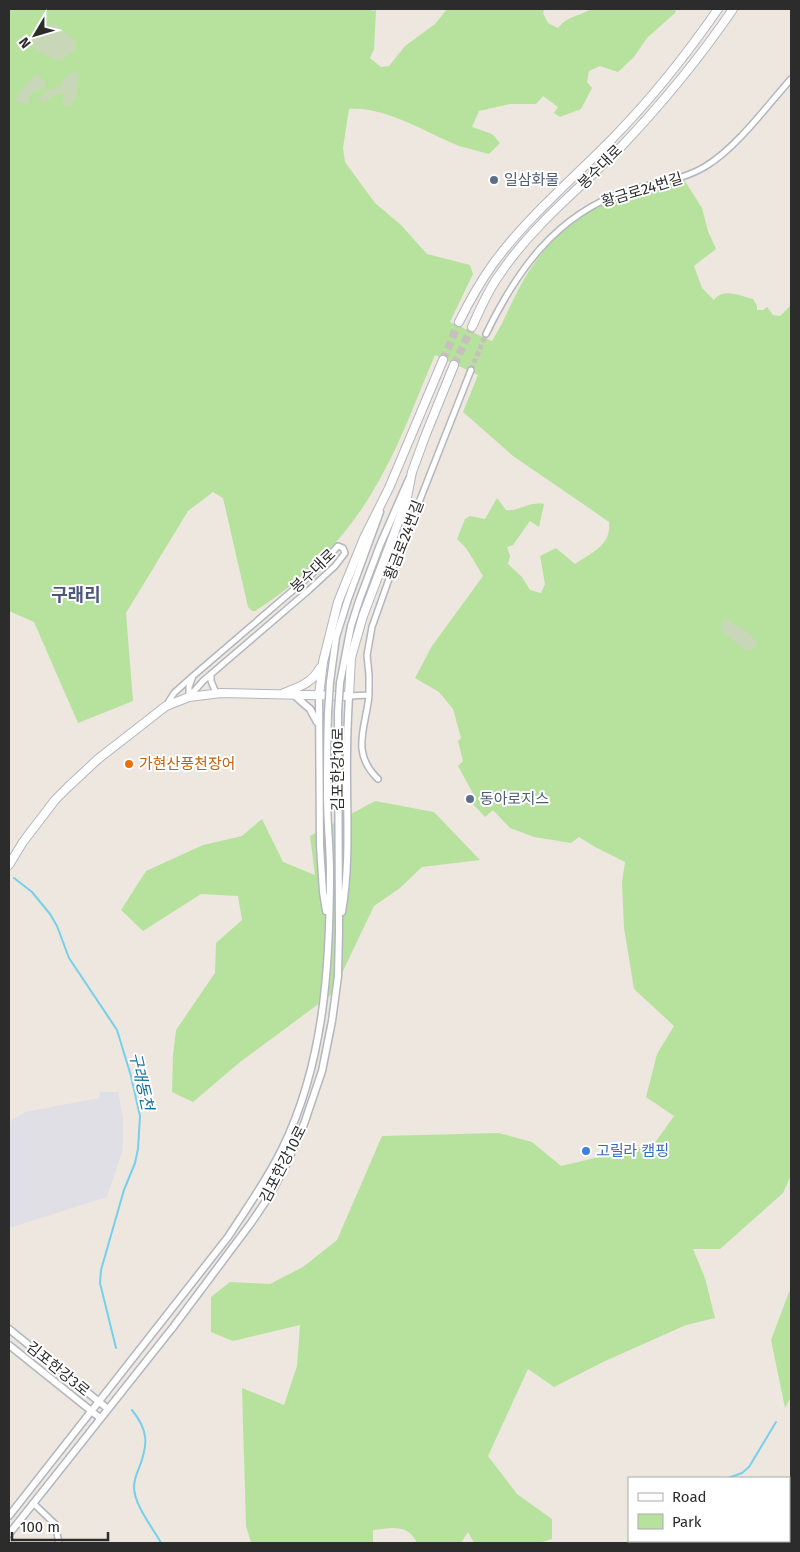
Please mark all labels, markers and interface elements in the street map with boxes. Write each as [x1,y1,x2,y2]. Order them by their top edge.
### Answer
north arrow [10,10,60,60]
text: N [16,34,35,52]
street label: 봉수대로 [574,141,626,193]
street label: 황금로24번길 [599,169,685,211]
place label: 일삼화물 [504,171,559,189]
marker: 일삼화물 [488,174,500,186]
street label: 황금로24번길 [381,498,427,582]
street label: 봉수대로 [287,545,339,597]
district label: 구래리 [51,584,101,606]
street label: 김포한강10로 [329,727,347,811]
place label: 가현산풍천장어 [139,755,236,773]
marker: 가현산풍천장어 [123,758,135,770]
place label: 동아로지스 [480,790,549,808]
marker: 동아로지스 [464,793,476,805]
water label: 구래동천 [126,1050,158,1114]
street label: 김포한강10로 [256,1123,310,1205]
place label: 고릴라 캠핑 [596,1142,669,1160]
marker: 고릴라 캠핑 [580,1145,592,1157]
street label: 김포한강3로 [23,1338,93,1400]
legend [628,1477,790,1542]
text: Road [672,1488,707,1506]
scale bar [12,1510,109,1542]
text: Park [672,1513,702,1531]
text: 100 m [20,1518,60,1536]

